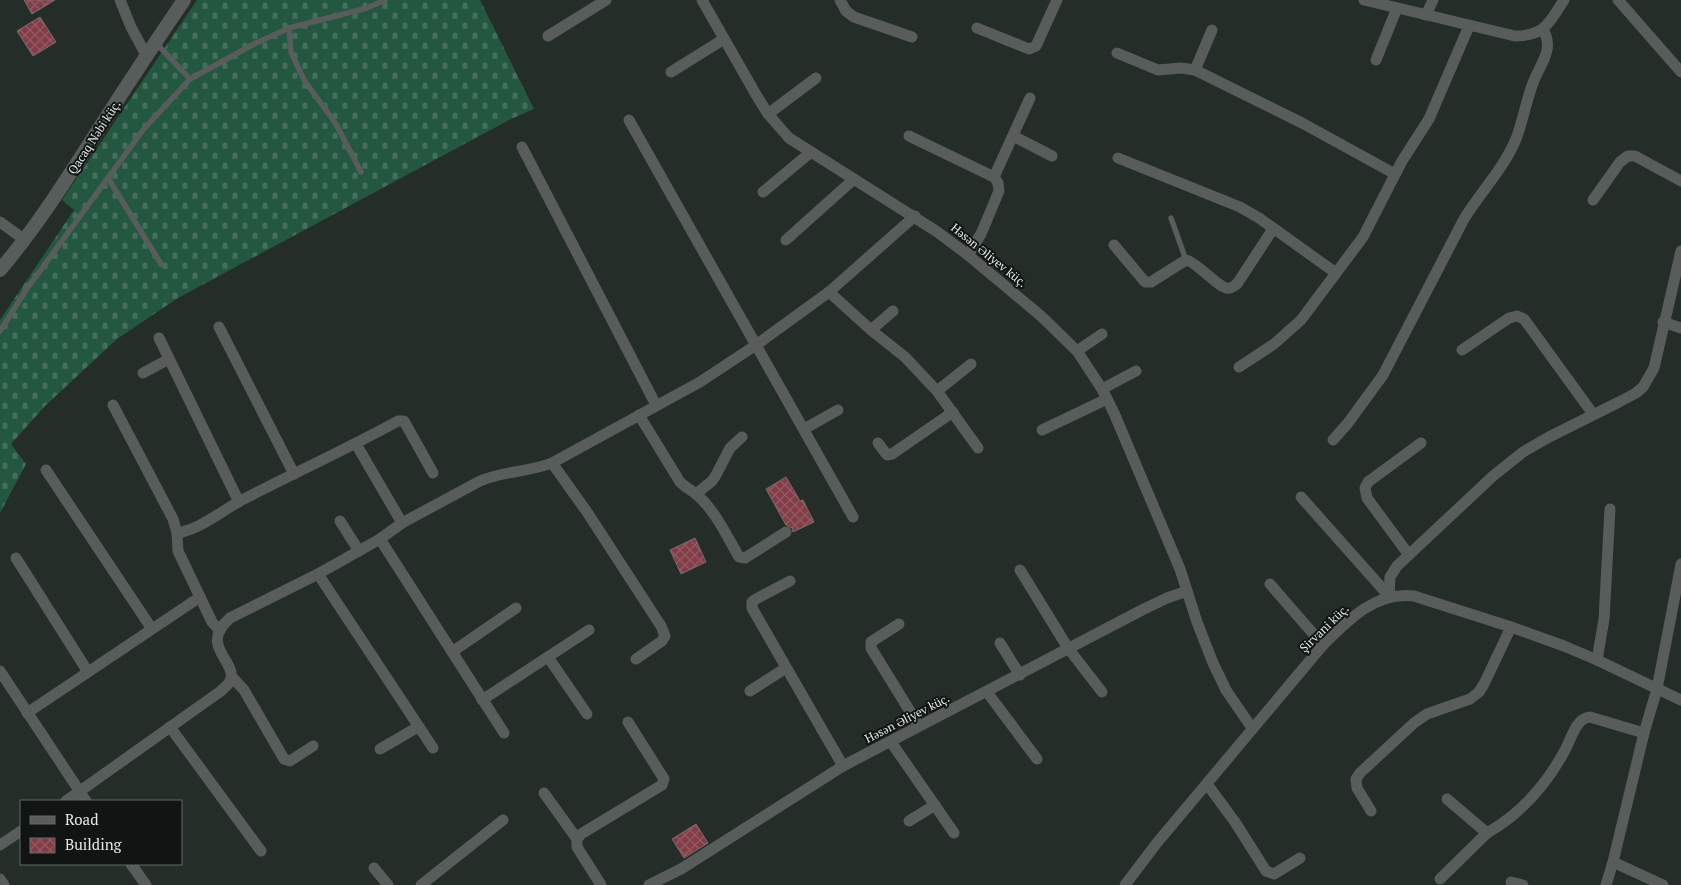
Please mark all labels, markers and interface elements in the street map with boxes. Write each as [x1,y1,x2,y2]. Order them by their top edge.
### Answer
street label: Qacaq Nəbi küç. [64,97,124,177]
street label: Həsən Əliyev küç. [948,220,1030,290]
street label: Şirvani küç. [1296,601,1352,655]
street label: Həsən Əliyev küç. [862,690,952,746]
legend [20,800,182,865]
text: Road [65,809,98,829]
text: Building [65,834,123,854]

